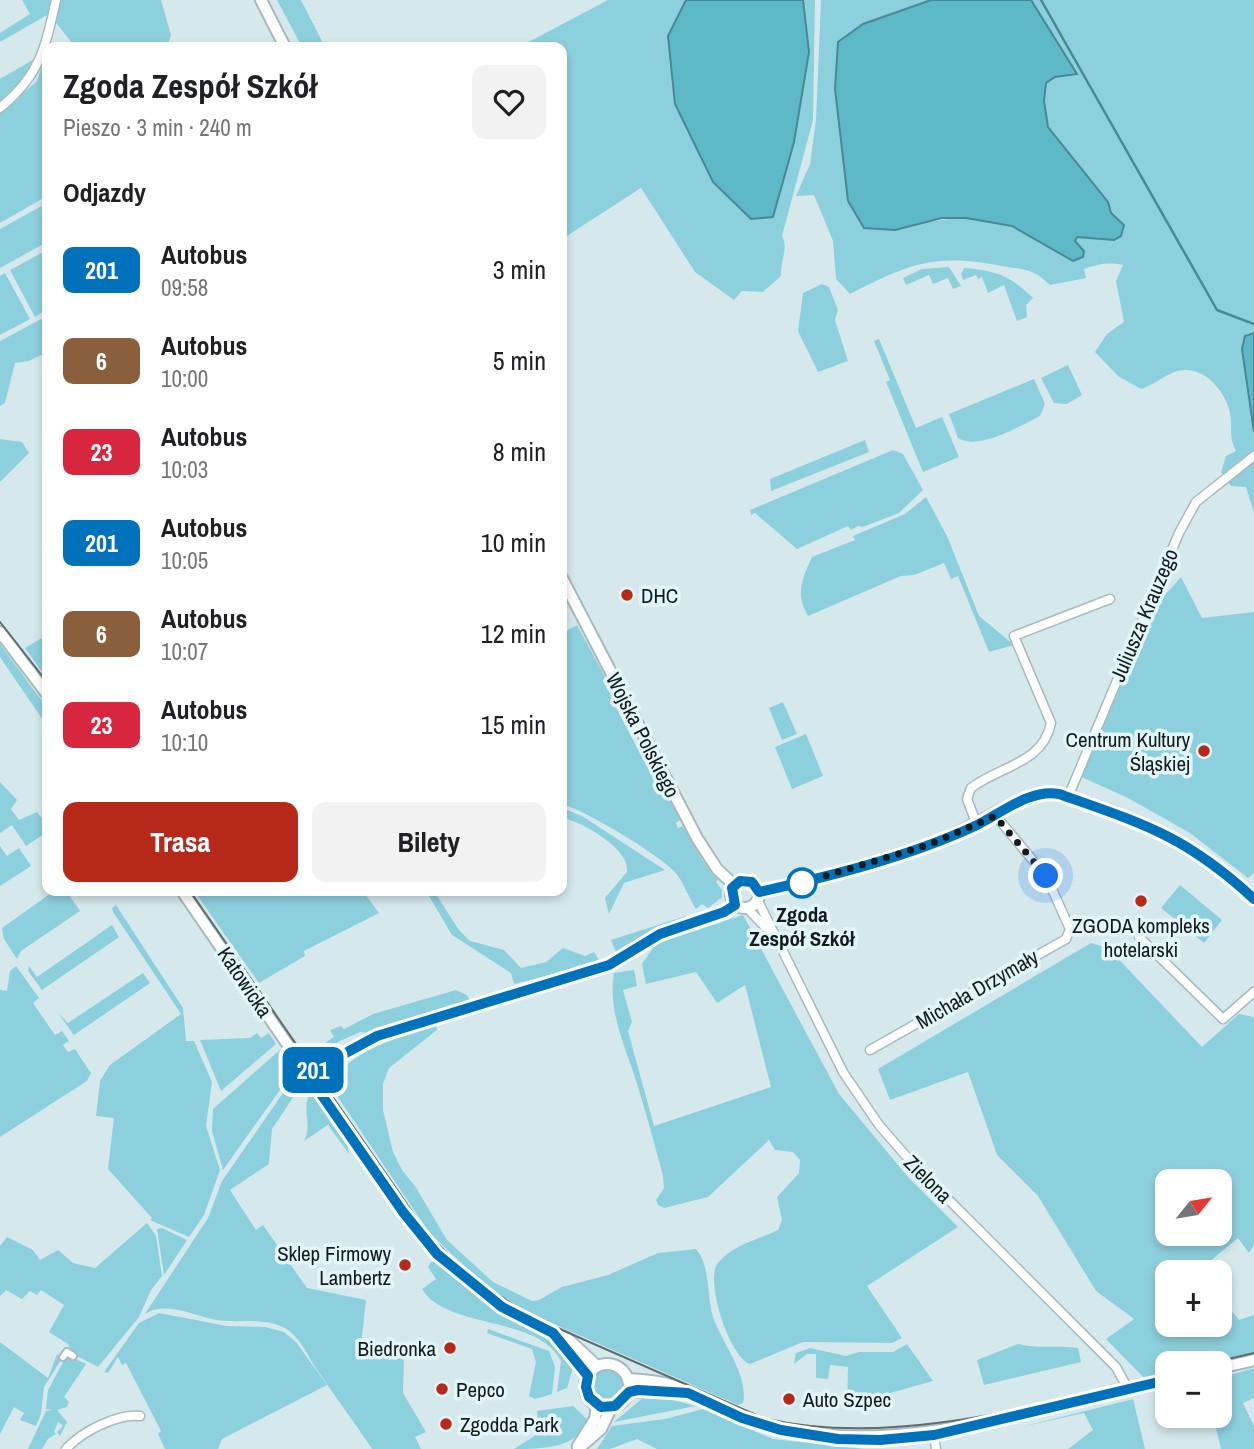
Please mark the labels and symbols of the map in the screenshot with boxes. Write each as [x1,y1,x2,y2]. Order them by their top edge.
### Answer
street label: Juliusza Krauzego [1103,544,1185,686]
place label: DHC [641,581,678,610]
marker: DHC [619,587,635,603]
street label: Wojska Polskiego [599,668,687,802]
place label: Centrum Kultury Śląskiej [1066,725,1190,778]
marker: Centrum Kultury Śląskiej [1196,743,1212,759]
your location [1028,858,1063,893]
marker: Zgoda Zespół Szkół [787,868,817,898]
marker: ZGODA kompleks hotelarski [1133,893,1149,909]
place label: Zgoda Zespół Szkół [749,900,856,953]
place label: ZGODA kompleks hotelarski [1072,911,1210,964]
street label: Katowicka [211,941,279,1023]
street label: Michała Drzymały [911,942,1044,1036]
line badge: 201 [273,1047,353,1093]
street label: Zielona [897,1148,959,1210]
north arrow [1155,1169,1232,1246]
place label: Sklep Firmowy Lambertz [277,1239,391,1292]
marker: Sklep Firmowy Lambertz [397,1257,413,1273]
place label: Biedronka [358,1334,436,1363]
marker: Biedronka [442,1340,458,1356]
place label: Pepco [456,1375,505,1404]
marker: Pepco [434,1381,450,1397]
place label: Auto Szpec [802,1385,891,1414]
marker: Auto Szpec [781,1391,797,1407]
place label: Zgodda Park [460,1410,559,1439]
marker: Zgodda Park [438,1416,454,1432]

